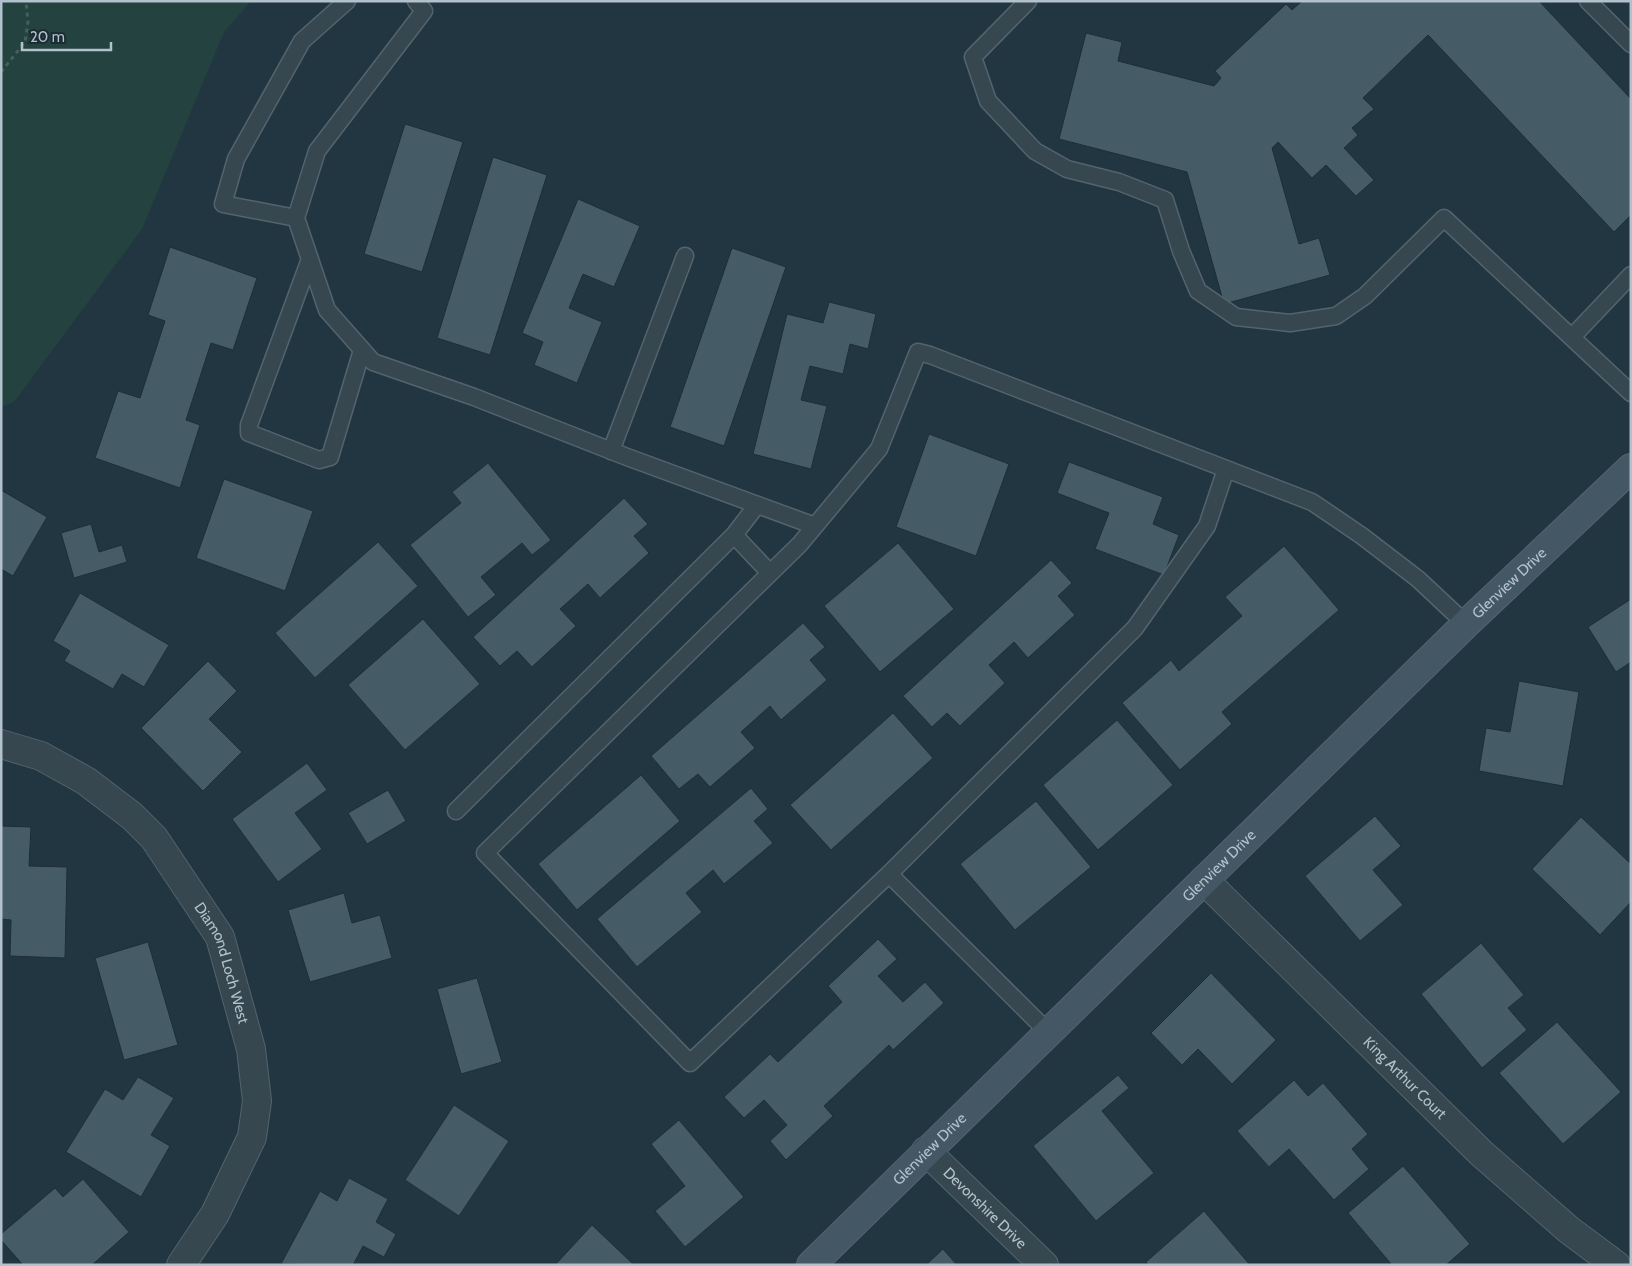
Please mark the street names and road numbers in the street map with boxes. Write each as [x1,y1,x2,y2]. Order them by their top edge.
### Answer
street label: Glenview Drive [1468,544,1550,622]
street label: Glenview Drive [1179,826,1260,905]
street label: Diamond Loch West [190,899,253,1026]
street label: King Arthur Court [1360,1033,1450,1123]
street label: Glenview Drive [889,1109,970,1189]
street label: Devonshire Drive [939,1164,1031,1253]

